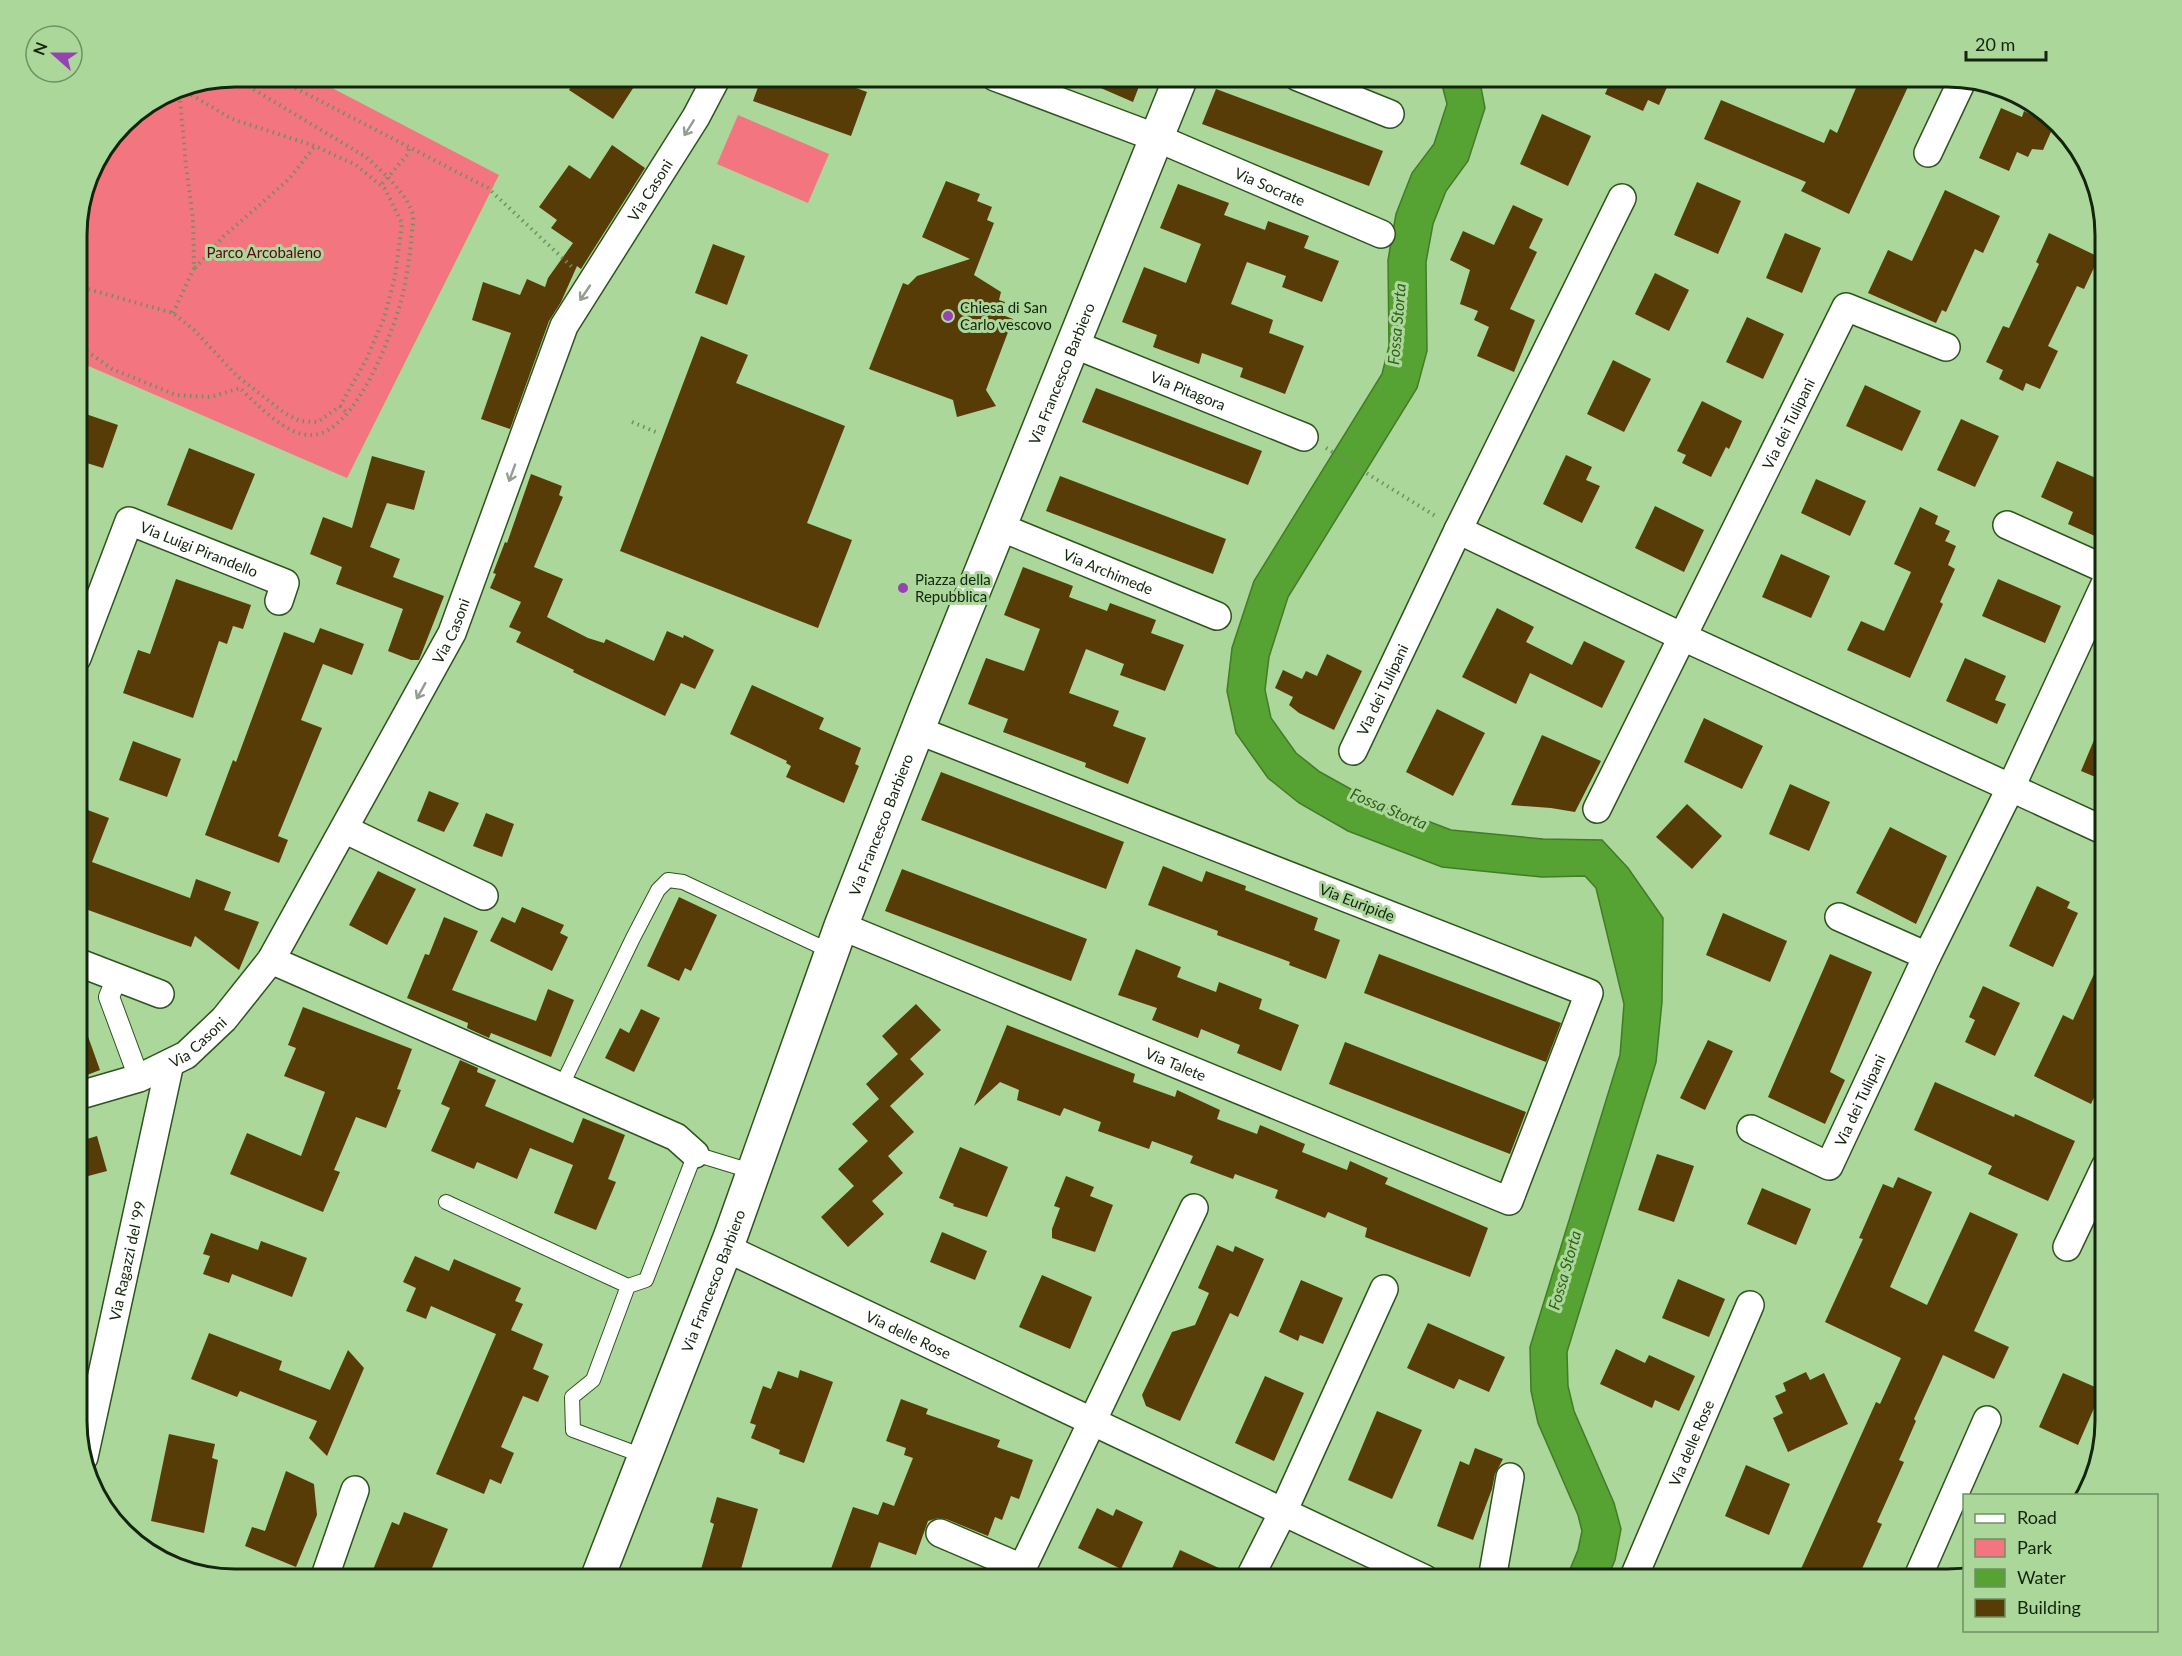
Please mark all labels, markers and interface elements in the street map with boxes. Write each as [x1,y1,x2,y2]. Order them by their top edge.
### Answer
north arrow [24,24,84,84]
scale bar [1966,24,2046,62]
text: 20 m [1975,33,2015,55]
text: N [28,39,51,58]
one-way arrow [683,119,695,136]
street label: Via Casoni [624,156,676,224]
street label: Via Socrate [1232,163,1308,209]
park label: Parco Arcobaleno [206,243,322,261]
water label: Fossa Storta [1383,283,1409,365]
one-way arrow [578,284,591,301]
place label: Chiesa di San Carlo vescovo [960,298,1052,333]
street label: Via Francesco Barbiero [1025,300,1098,447]
marker: Chiesa di San Carlo vescovo [941,309,955,323]
street label: Via Pitagora [1148,367,1228,414]
street label: Via dei Tulipani [1758,375,1818,472]
one-way arrow [505,463,516,481]
street label: Via Luigi Pirandello [138,517,261,580]
street label: Via Archimede [1061,545,1156,598]
place label: Piazza della Repubblica [915,570,991,605]
marker: Piazza della Repubblica [896,581,910,595]
street label: Via Casoni [428,596,473,666]
street label: Via dei Tulipani [1353,641,1412,738]
one-way arrow [415,682,427,699]
street label: Via Francesco Barbiero [845,751,916,898]
water label: Fossa Storta [1348,783,1430,833]
street label: Via Euripide [1317,879,1397,925]
street label: Via Casoni [166,1013,230,1071]
street label: Via Talete [1143,1043,1209,1084]
street label: Via dei Tulipani [1831,1051,1889,1149]
street label: Via Ragazzi del '99 [105,1199,149,1322]
street label: Via Francesco Barbiero [677,1207,748,1354]
water label: Fossa Storta [1544,1228,1584,1312]
street label: Via delle Rose [863,1307,954,1362]
street label: Via delle Rose [1665,1397,1718,1489]
legend [1963,1494,2158,1632]
text: Road [2017,1506,2057,1528]
text: Park [2017,1536,2053,1558]
text: Water [2017,1566,2066,1588]
text: Building [2017,1596,2081,1618]

